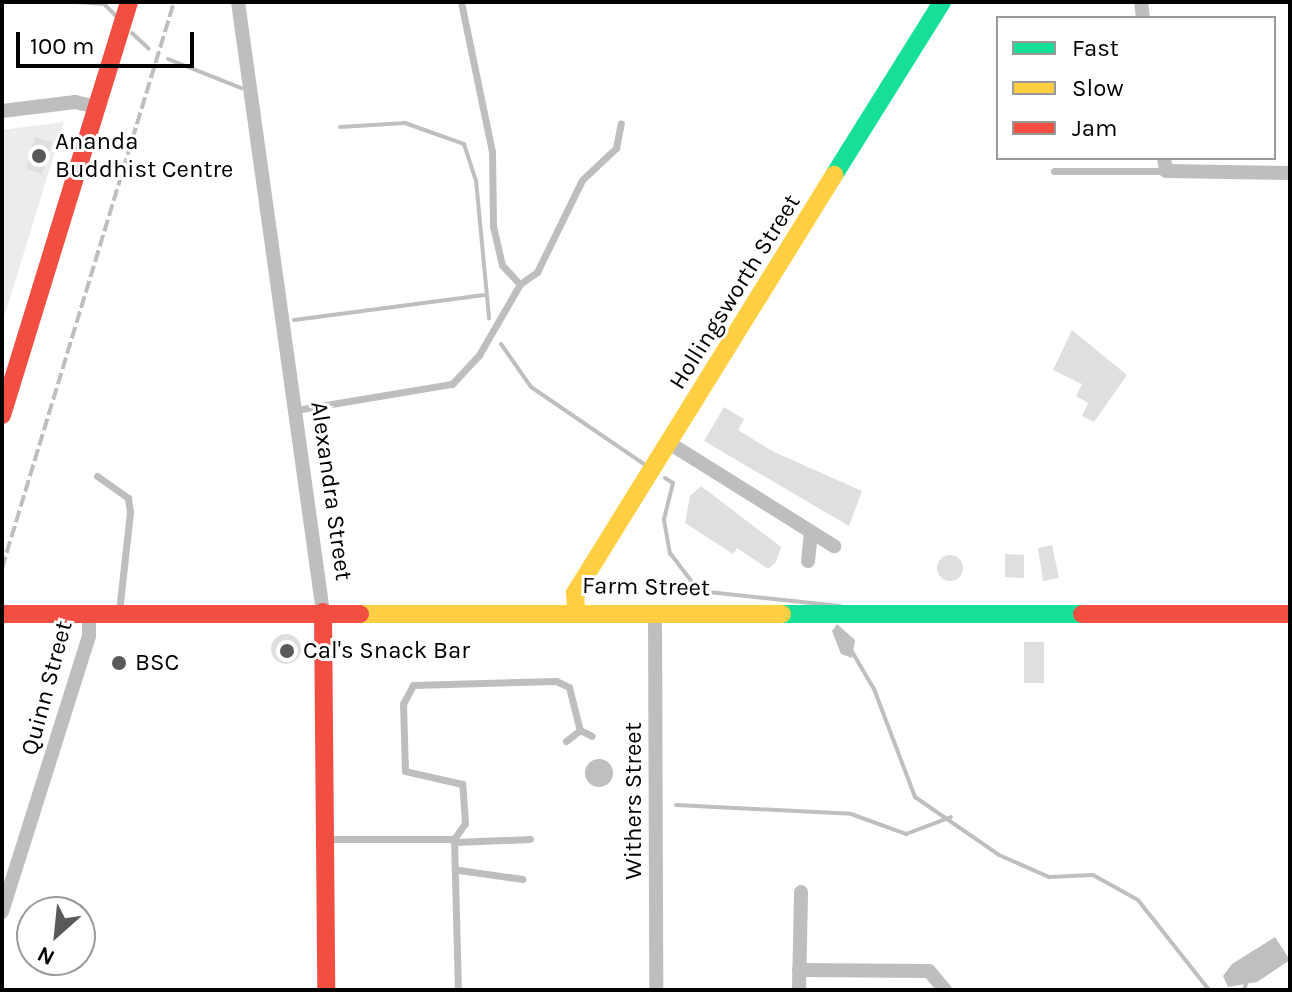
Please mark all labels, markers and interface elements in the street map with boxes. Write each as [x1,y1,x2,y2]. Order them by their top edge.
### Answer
scale bar [20,16,198,66]
legend [996,16,1276,160]
text: 100 m [30,32,95,60]
text: Fast [1072,34,1119,62]
text: Slow [1072,74,1124,102]
text: Jam [1072,114,1117,142]
place label: Ananda Buddhist Centre [55,128,233,184]
marker: Ananda Buddhist Centre [30,147,48,165]
street label: Hollingsworth Street [663,189,807,395]
street label: Alexandra Street [304,400,358,582]
street label: Farm Street [582,571,710,603]
street label: Quinn Street [15,618,79,758]
place label: Cal's Snack Bar [303,637,470,665]
marker: Cal's Snack Bar [278,642,296,660]
place label: BSC [135,649,179,677]
marker: BSC [110,654,128,672]
street label: Withers Street [620,722,648,880]
north arrow [16,896,96,976]
text: N [33,940,59,971]

